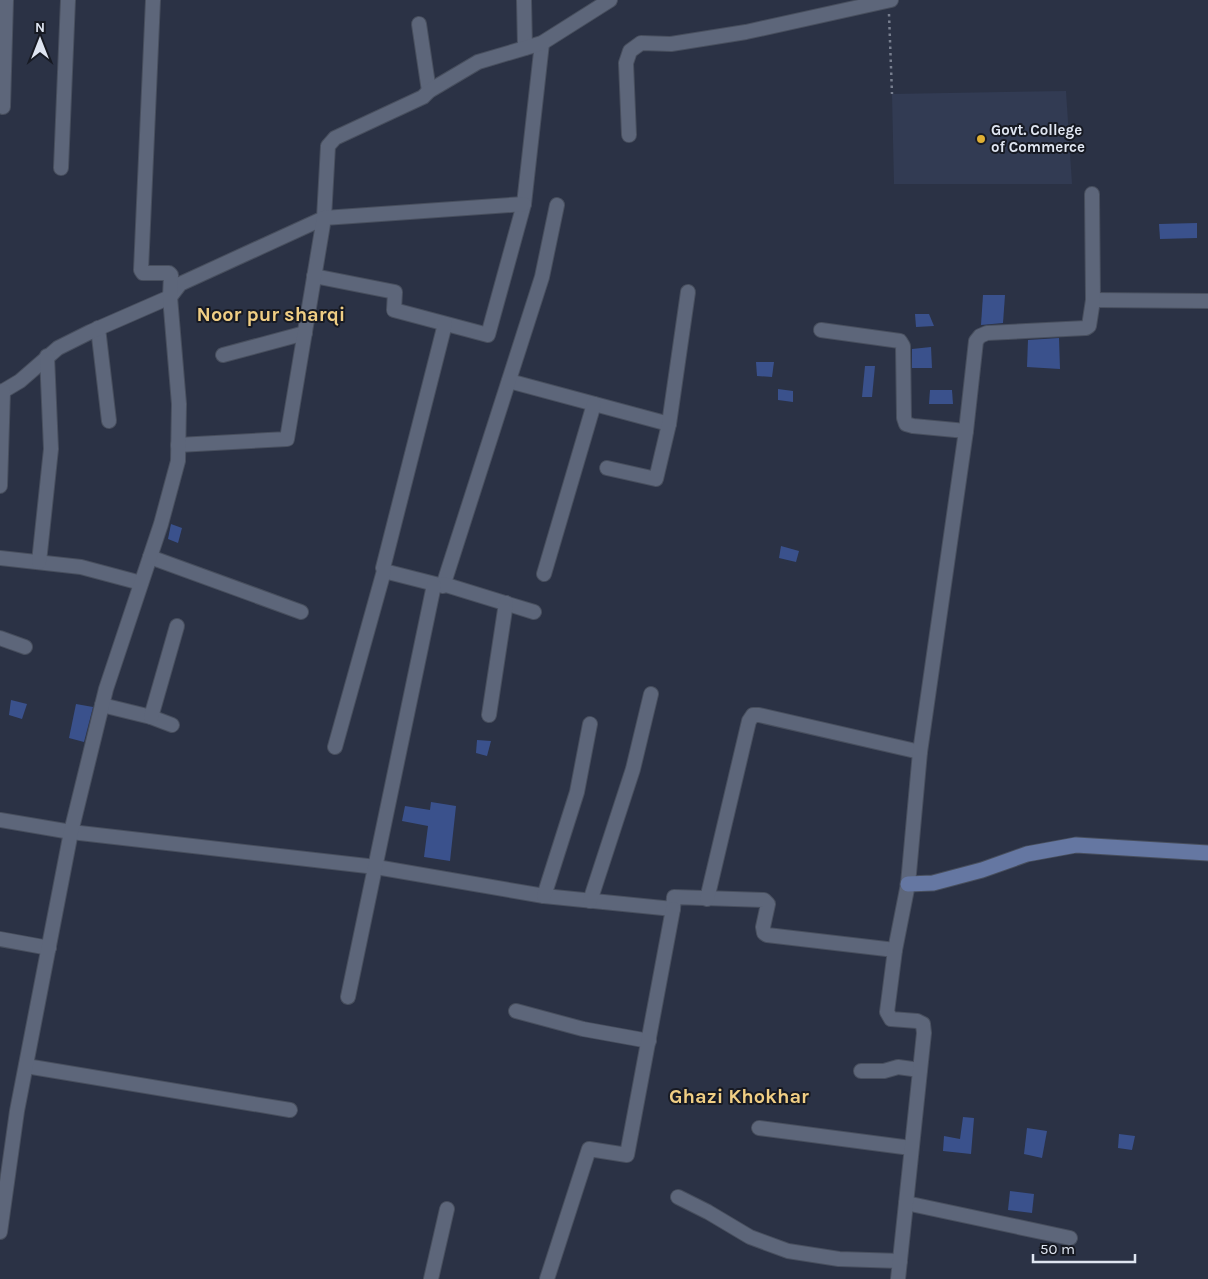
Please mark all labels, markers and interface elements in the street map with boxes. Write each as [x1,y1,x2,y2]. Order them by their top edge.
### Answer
north arrow [15,15,65,65]
text: N [35,19,45,36]
place label: Govt. College of Commerce [991,121,1085,156]
marker: Govt. College of Commerce [975,133,987,145]
district label: Noor pur sharqi [197,303,345,326]
district label: Ghazi Khokhar [669,1085,809,1108]
scale bar [1033,1232,1136,1264]
text: 50 m [1040,1240,1075,1258]

